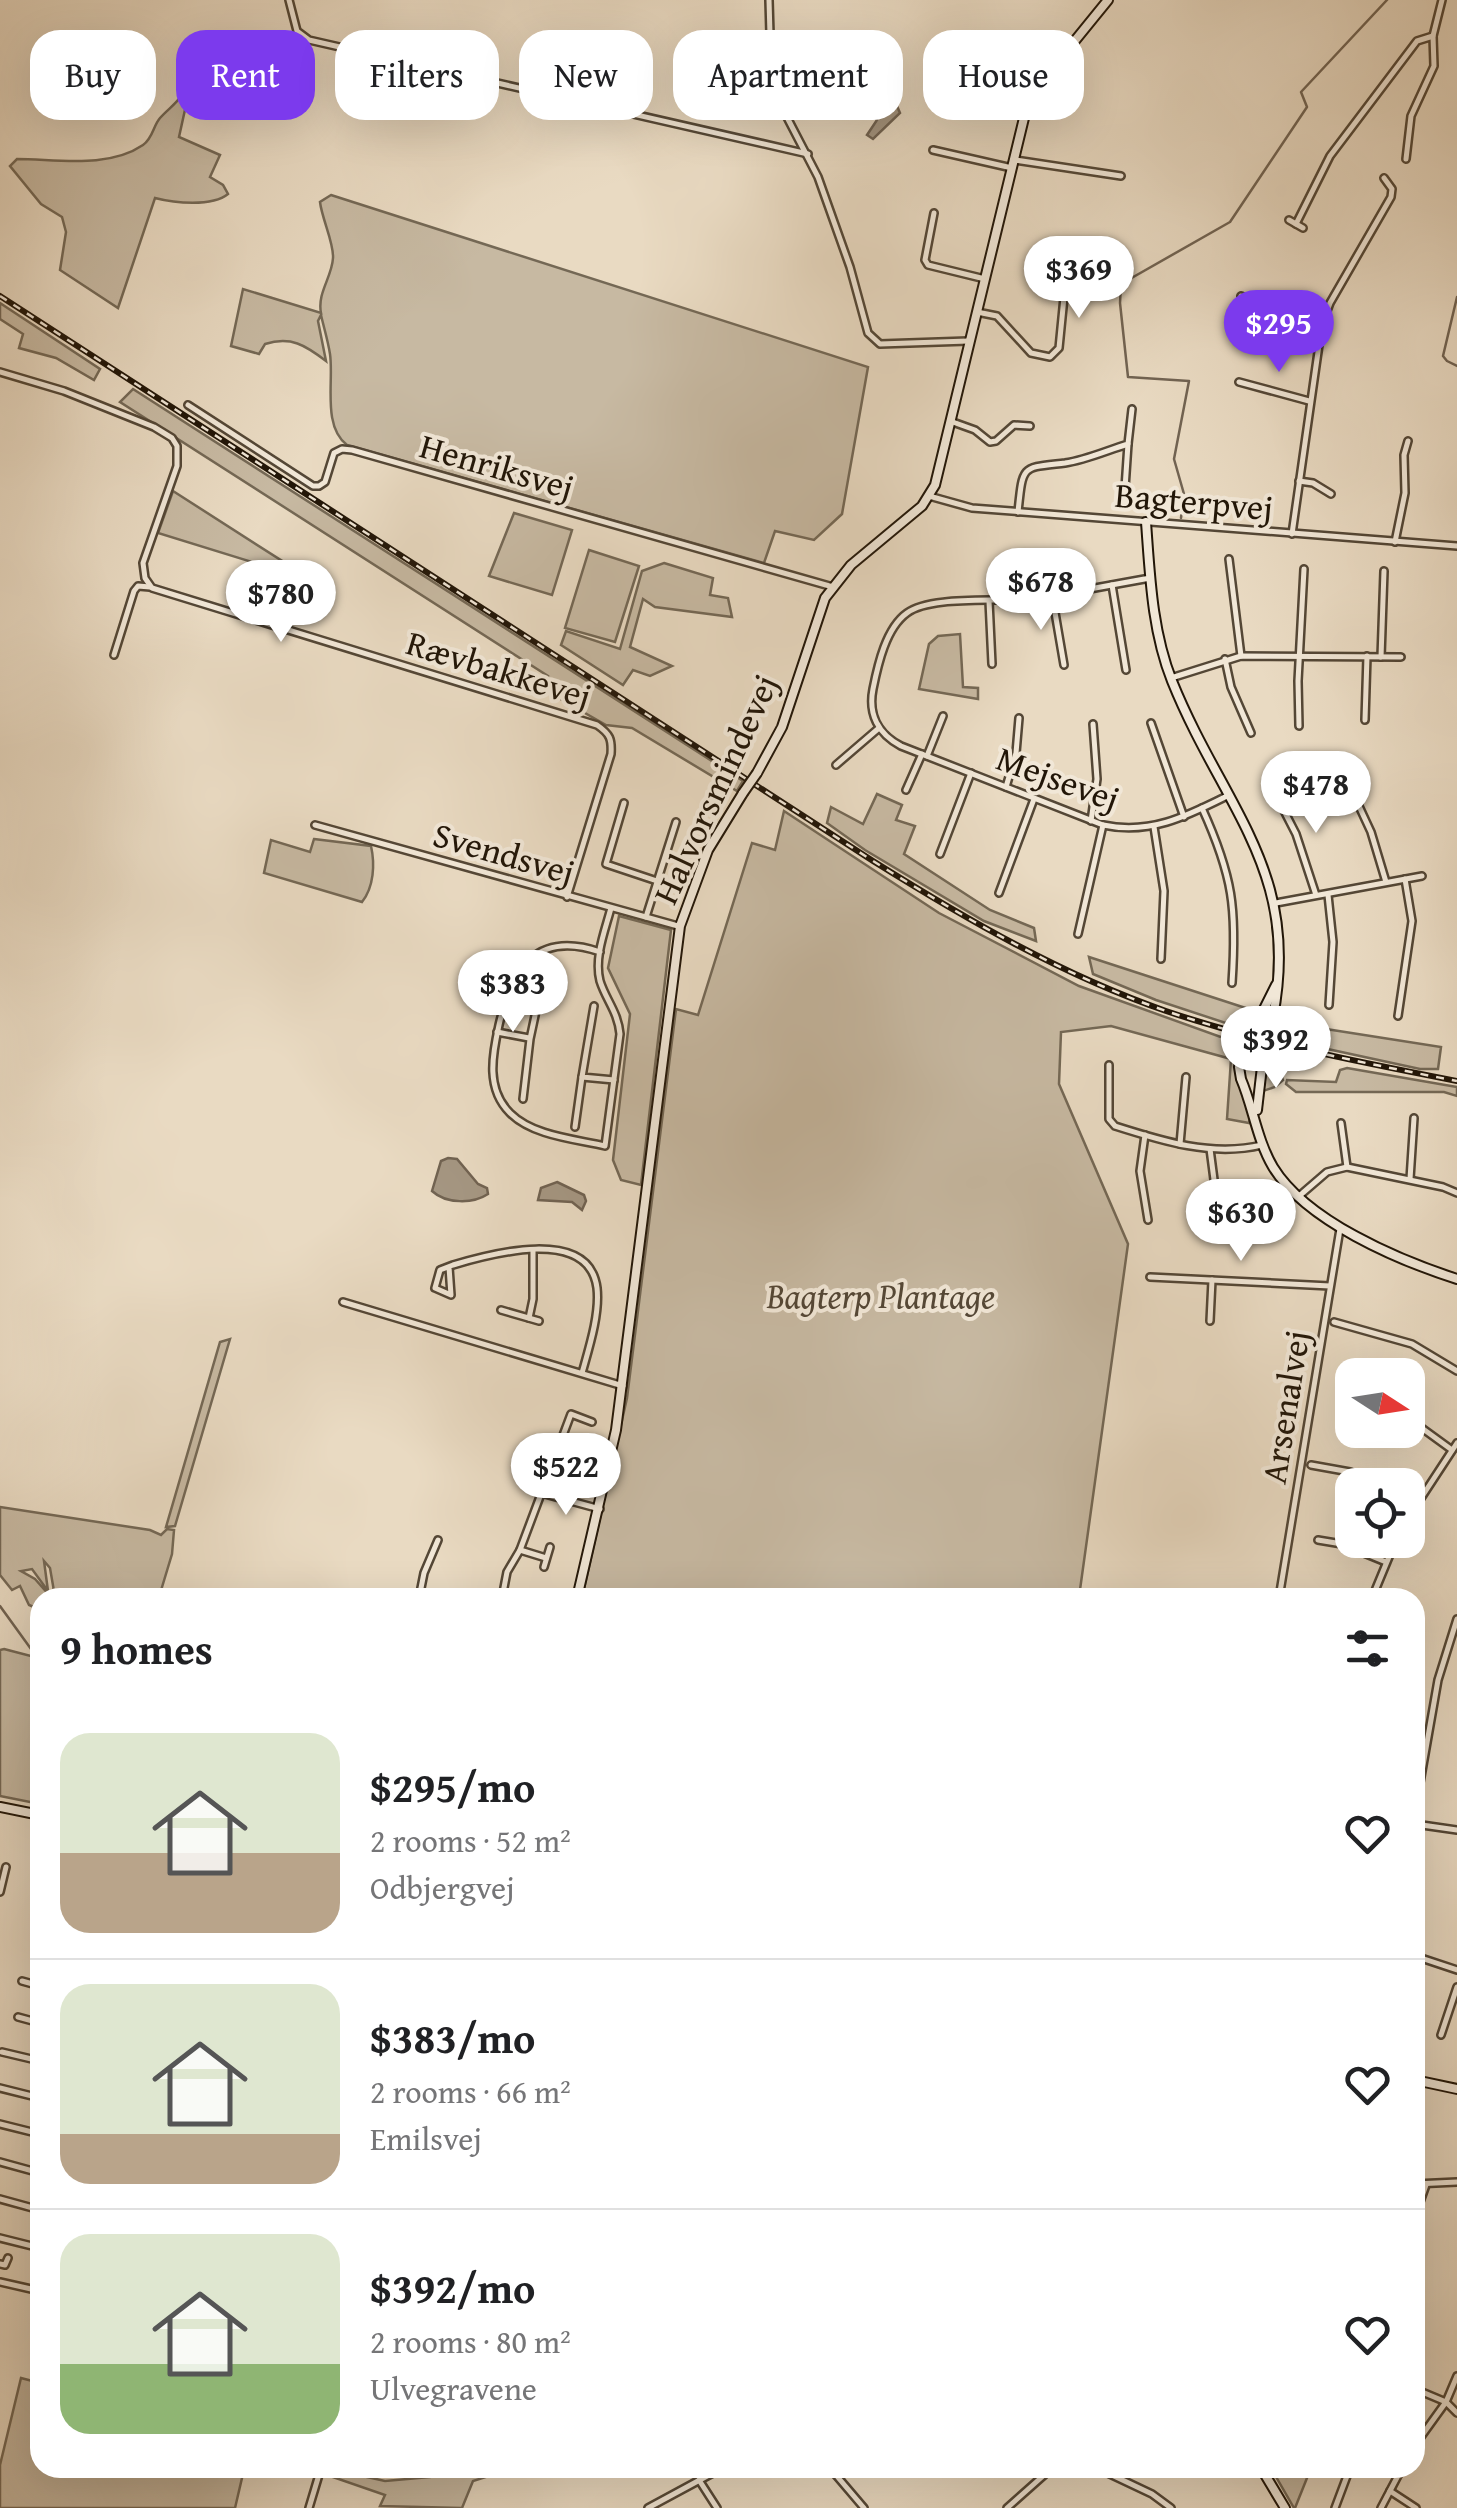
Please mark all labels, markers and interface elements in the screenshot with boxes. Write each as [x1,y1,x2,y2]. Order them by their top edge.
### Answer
chip: Buy [30,30,156,120]
chip: Rent [176,30,315,120]
chip: Filters [335,30,499,120]
chip: New [519,30,653,120]
chip: Apartment [673,30,903,120]
chip: House [923,30,1084,120]
pin: $369 [1020,236,1138,321]
text: $369 [1046,245,1112,292]
pin: $295 [1220,290,1338,375]
text: $295 [1246,299,1312,346]
street label: Henriksvej [414,420,580,512]
street label: Bagterpvej [1113,469,1275,533]
pin: $678 [982,548,1100,633]
text: $678 [1008,557,1074,604]
pin: $780 [222,560,340,645]
text: $780 [248,569,314,616]
street label: Rævbakkevej [400,617,598,721]
street label: Halvorsmindevej [639,666,791,912]
street label: Mejsevej [989,732,1127,824]
pin: $478 [1257,751,1375,836]
text: $478 [1283,760,1349,807]
street label: Svendsvej [427,809,581,897]
pin: $383 [454,950,572,1035]
text: $383 [480,959,546,1006]
pin: $392 [1217,1006,1335,1091]
text: $392 [1243,1015,1309,1062]
pin: $630 [1182,1179,1300,1264]
text: $630 [1208,1188,1274,1235]
park label: Bagterp Plantage [766,1270,995,1321]
street label: Arsenalvej [1248,1327,1322,1487]
north arrow [1335,1358,1425,1448]
map controls [1335,1358,1425,1558]
pin: $522 [507,1433,625,1518]
text: $522 [533,1442,599,1489]
button: locate [1335,1468,1425,1558]
text: 9 homes [60,1618,213,1679]
icon: filters [1340,1621,1395,1676]
text: $295/mo [370,1756,535,1817]
icon: home [140,1773,260,1893]
icon: heart [1340,1806,1395,1861]
text: 2 rooms · 52 m² [370,1817,571,1864]
text: Odbjergvej [370,1864,515,1911]
text: $383/mo [370,2007,535,2068]
icon: home [140,2024,260,2144]
icon: heart [1340,2057,1395,2112]
text: 2 rooms · 66 m² [370,2068,571,2115]
text: Emilsvej [370,2115,482,2162]
text: $392/mo [370,2257,535,2318]
icon: home [140,2274,260,2394]
icon: heart [1340,2307,1395,2362]
text: 2 rooms · 80 m² [370,2318,571,2365]
text: Ulvegravene [370,2365,537,2412]

